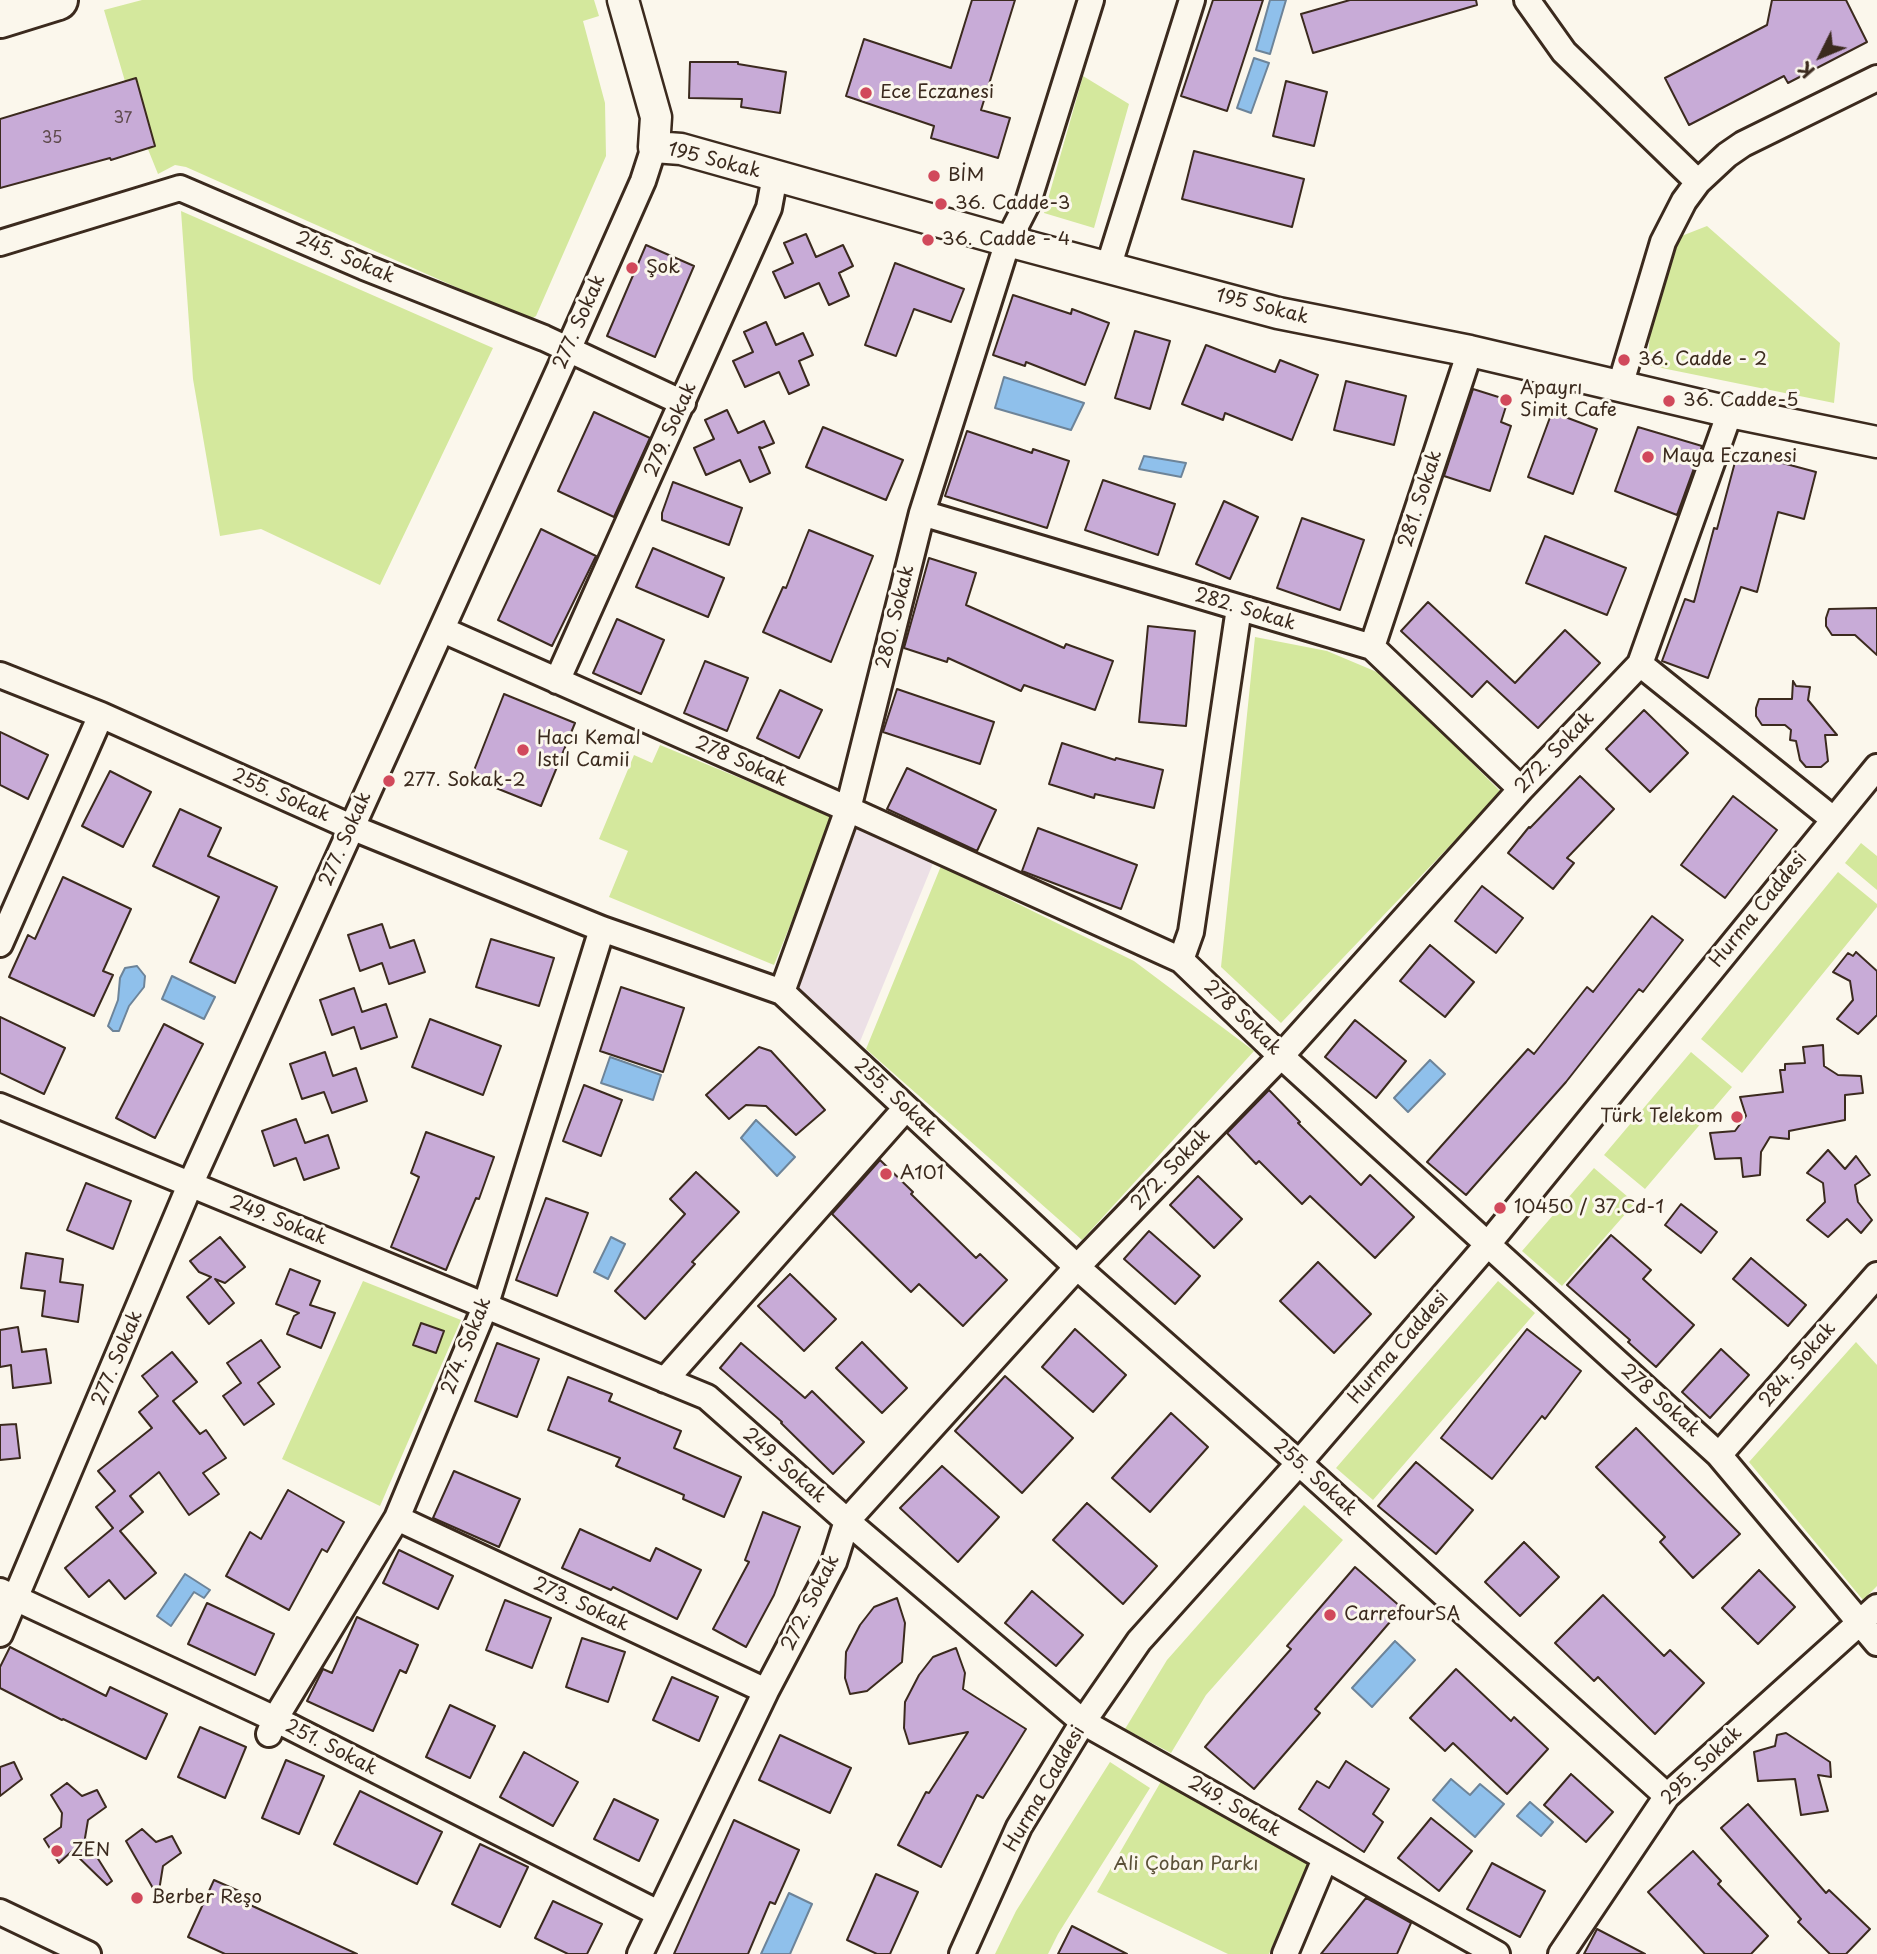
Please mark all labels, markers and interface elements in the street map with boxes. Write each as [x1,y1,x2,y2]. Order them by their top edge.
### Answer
north arrow [1786,21,1856,91]
text: K [1791,56,1821,85]
place label: Ece Eczanesi [880,82,994,104]
marker: Ece Eczanesi [858,85,874,101]
house number: 37 [114,109,132,129]
house number: 35 [42,129,62,149]
street label: 195 Sokak [665,138,763,184]
place label: BİM [948,165,984,187]
marker: BİM [926,168,942,184]
place label: 36. Cadde-3 [955,193,1070,215]
marker: 36. Cadde-3 [933,196,949,212]
street label: 245. Sokak [292,227,398,289]
place label: 36. Cadde - 4 [942,229,1070,251]
marker: 36. Cadde - 4 [920,232,936,248]
place label: Şok [646,257,680,279]
marker: Şok [624,260,640,276]
street label: 277. Sokak [549,271,611,373]
street label: 195 Sokak [1213,284,1311,330]
place label: 36. Cadde - 2 [1638,349,1767,371]
marker: 36. Cadde - 2 [1616,352,1632,368]
place label: Apayrı Simit Cafe [1520,378,1617,422]
street label: 279. Sokak [640,379,702,481]
place label: 36. Cadde-5 [1683,390,1799,412]
marker: Apayrı Simit Cafe [1498,392,1514,408]
marker: 36. Cadde-5 [1661,393,1677,409]
place label: Maya Eczanesi [1662,446,1797,468]
street label: 281. Sokak [1395,447,1447,551]
marker: Maya Eczanesi [1640,449,1656,465]
street label: 280. Sokak [872,563,920,671]
street label: 282. Sokak [1192,584,1298,636]
street label: 272. Sokak [1510,707,1600,799]
place label: Hacı Kemal Istıl Camii [537,728,641,772]
street label: 278 Sokak [691,732,791,792]
marker: Hacı Kemal Istıl Camii [515,742,531,758]
street label: 255. Sokak [229,764,333,828]
place label: 277. Sokak-2 [403,770,526,792]
marker: 277. Sokak-2 [381,773,397,789]
street label: 277. Sokak [315,788,377,890]
street label: Hurma Caddesi [1706,848,1812,972]
street label: 278 Sokak [1199,976,1285,1060]
street label: 255. Sokak [849,1054,941,1142]
place label: Türk Telekom [1600,1106,1723,1128]
marker: Türk Telekom [1729,1109,1745,1125]
street label: 272. Sokak [1126,1124,1216,1216]
place label: A101 [900,1163,944,1185]
marker: A101 [878,1166,894,1182]
street label: 249. Sokak [226,1191,330,1251]
place label: 10450 / 37.Cd-1 [1514,1197,1664,1219]
marker: 10450 / 37.Cd-1 [1492,1200,1508,1216]
street label: Hurma Caddesi [1344,1287,1454,1409]
street label: 274. Sokak [437,1294,497,1398]
street label: 277. Sokak [88,1307,148,1409]
street label: 284. Sokak [1755,1318,1841,1412]
street label: 278 Sokak [1616,1360,1704,1442]
street label: 249. Sokak [738,1424,830,1508]
street label: 255. Sokak [1269,1435,1361,1521]
street label: 272. Sokak [777,1551,845,1655]
street label: 273. Sokak [530,1573,632,1637]
place label: CarrefourSA [1344,1604,1460,1626]
marker: CarrefourSA [1322,1607,1338,1623]
street label: 251. Sokak [281,1715,381,1781]
street label: Hurma Caddesi [1000,1722,1090,1856]
street label: 295. Sokak [1657,1722,1747,1810]
street label: 249. Sokak [1184,1771,1284,1843]
place label: ZEN [71,1840,110,1862]
marker: ZEN [49,1843,65,1859]
park label: Ali Çoban Parkı [1113,1854,1259,1876]
place label: Berber Reşo [151,1887,262,1909]
marker: Berber Reşo [129,1890,145,1906]

